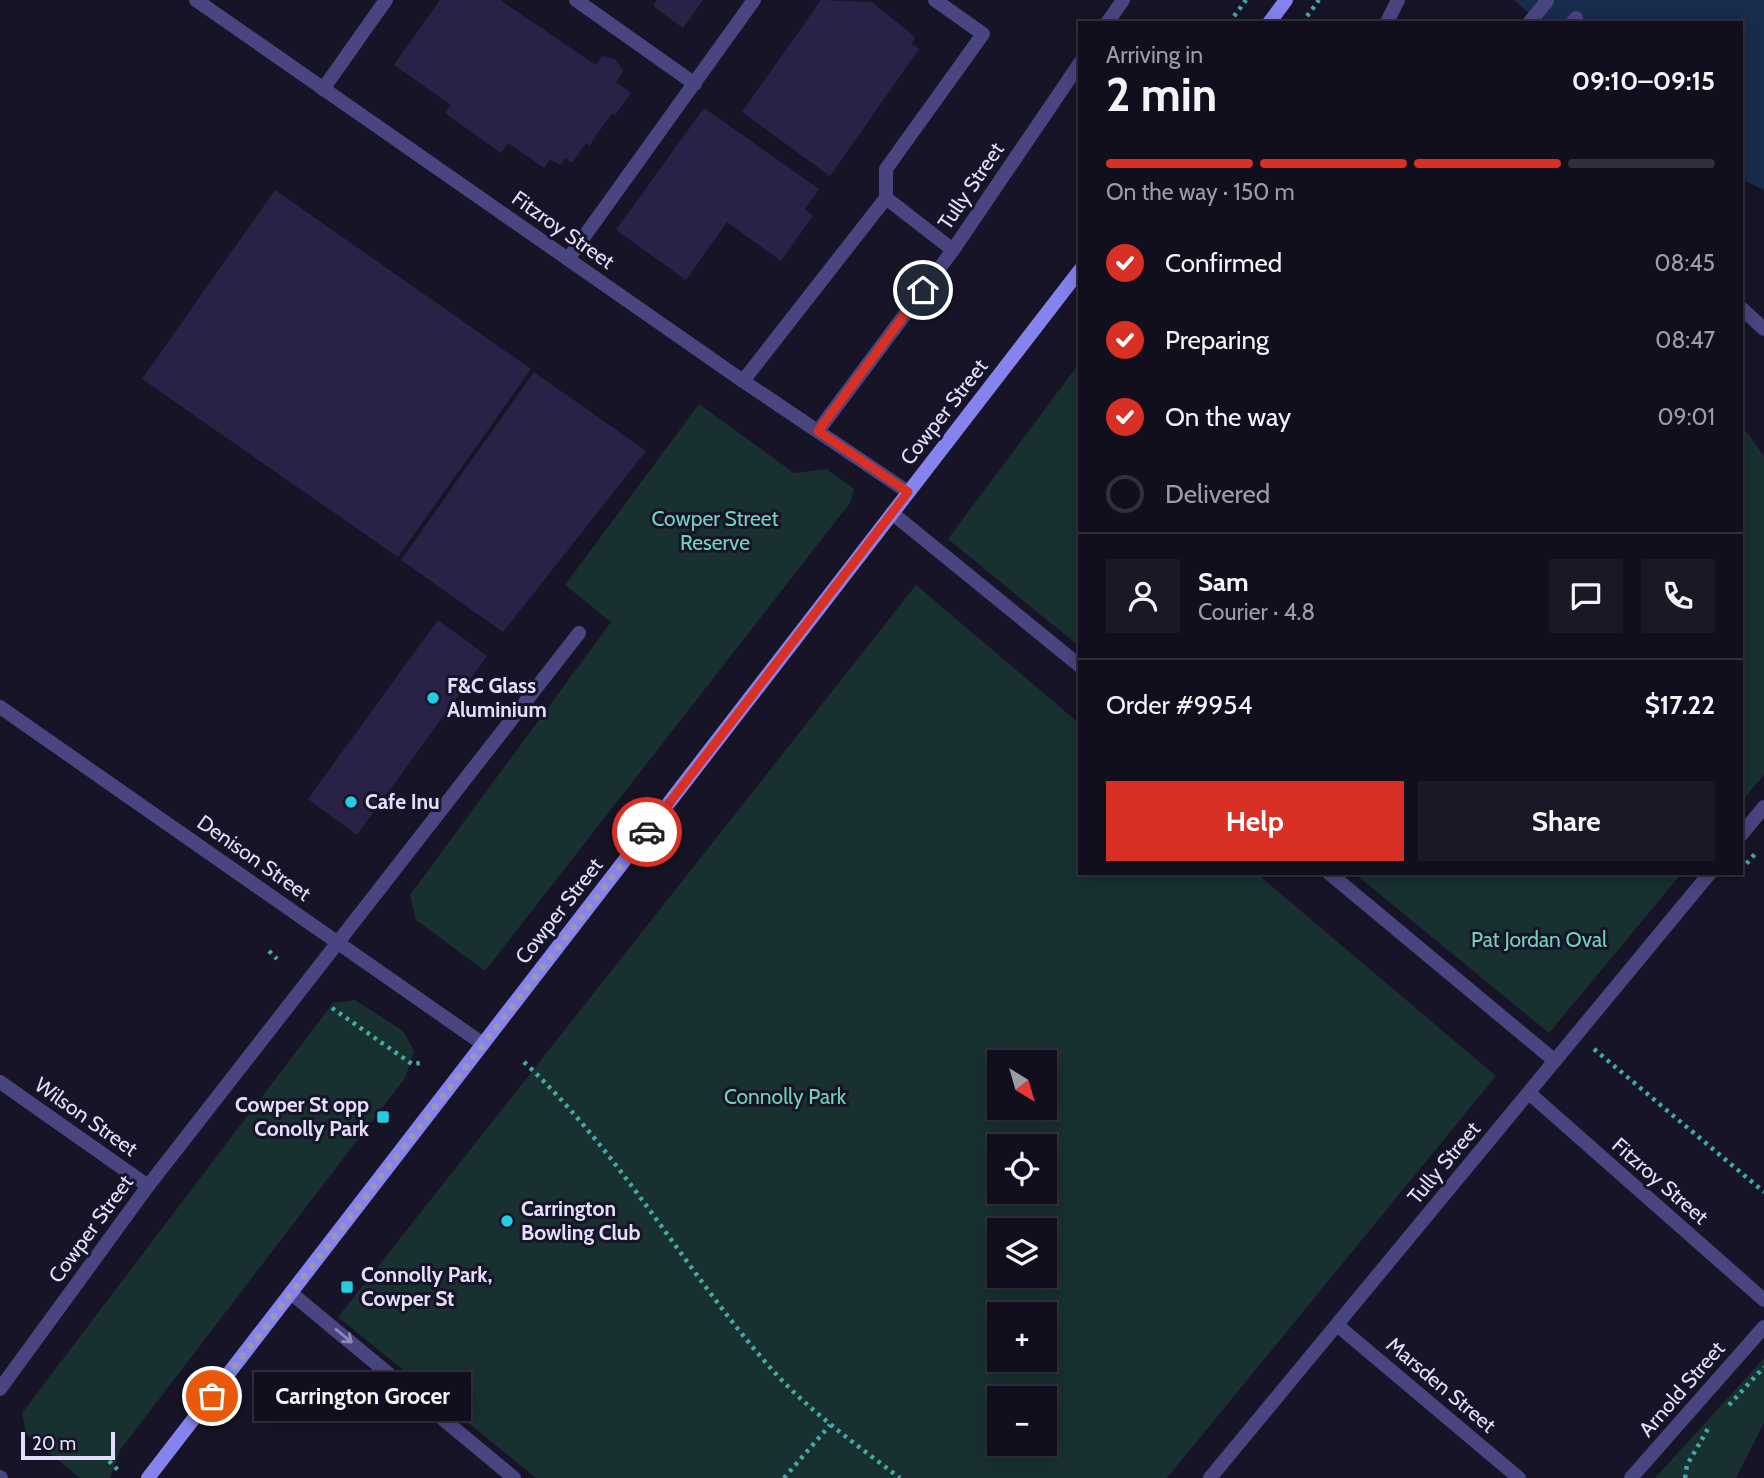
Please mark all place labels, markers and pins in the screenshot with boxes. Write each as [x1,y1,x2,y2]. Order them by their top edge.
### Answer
pin [893,260,953,320]
place label: F&C Glass Aluminium [447,673,547,722]
marker: F&C Glass Aluminium [425,690,441,706]
place label: Cafe Inu [365,789,440,814]
marker: Cafe Inu [343,794,359,810]
place label: Cowper St opp Conolly Park [235,1092,370,1141]
marker: Cowper St opp Conolly Park [375,1109,391,1125]
place label: Carrington Bowling Club [521,1196,640,1245]
marker: Carrington Bowling Club [499,1213,515,1229]
place label: Connolly Park, Cowper St [361,1262,492,1311]
marker: Connolly Park, Cowper St [339,1279,355,1295]
pin [182,1366,242,1426]
callout: Carrington Grocer [254,1372,471,1420]

